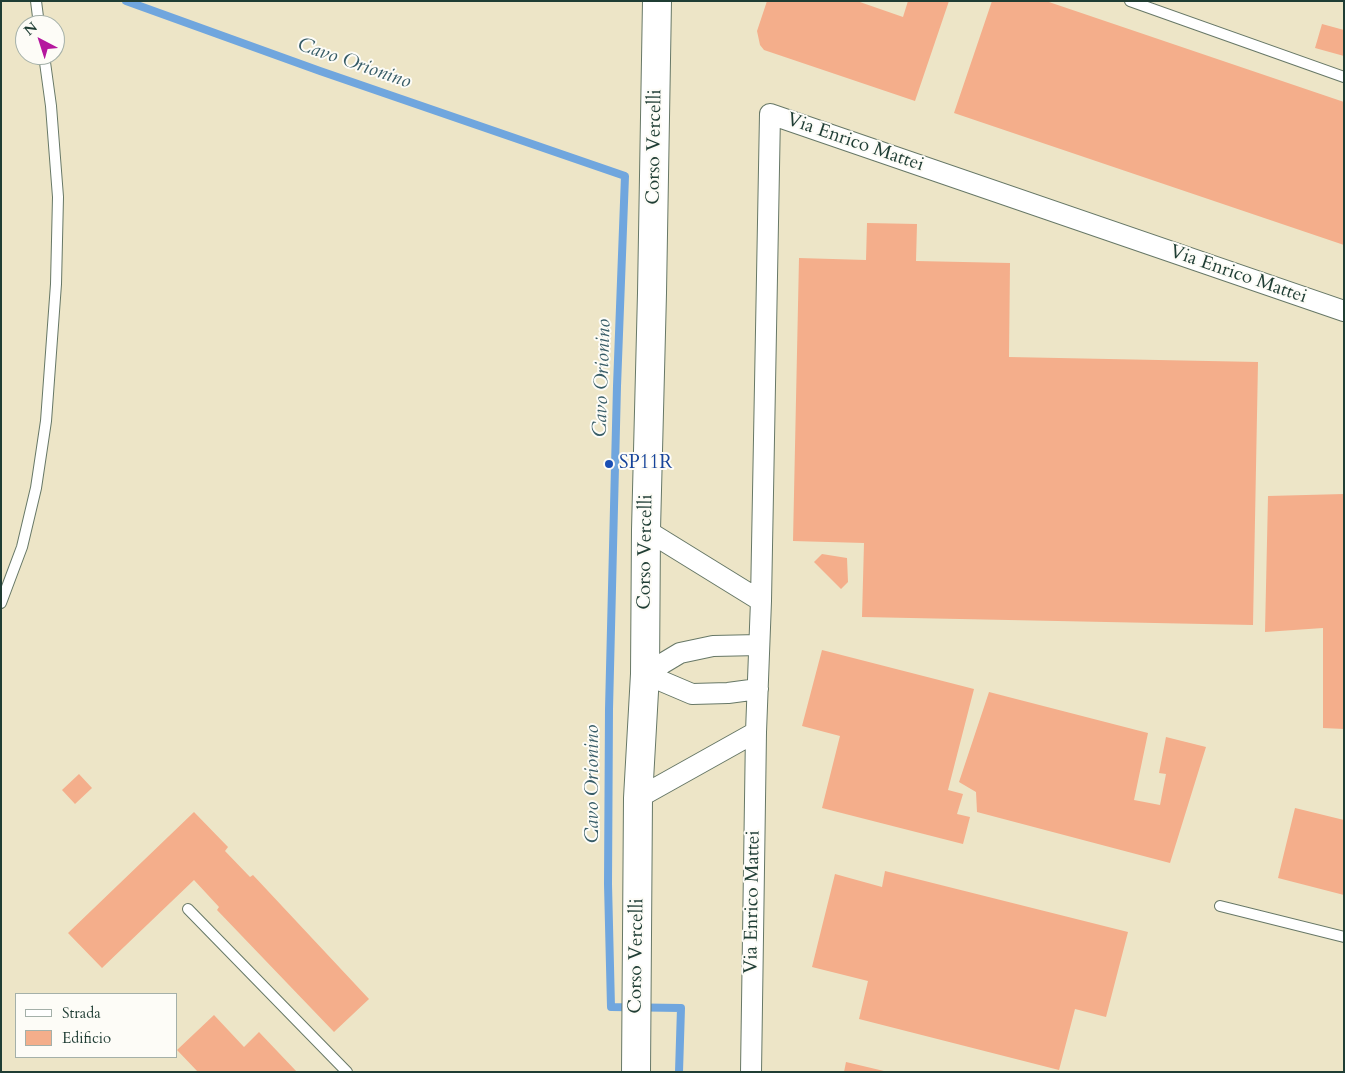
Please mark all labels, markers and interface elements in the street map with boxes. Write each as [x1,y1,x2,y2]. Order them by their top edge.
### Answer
north arrow [15,15,65,65]
text: N [20,18,41,40]
water label: Cavo Orionino [294,33,414,95]
street label: Corso Vercelli [643,89,667,205]
street label: Via Enrico Mattei [783,109,927,177]
street label: Via Enrico Mattei [1166,241,1310,309]
water label: Cavo Orionino [589,318,617,438]
place label: SP11R [619,453,672,475]
marker: SP11R [603,458,615,470]
street label: Corso Vercelli [634,494,658,610]
water label: Cavo Orionino [581,725,605,843]
street label: Via Enrico Mattei [740,830,766,974]
street label: Corso Vercelli [625,898,649,1014]
legend [15,993,178,1058]
text: Strada [62,1003,101,1023]
text: Edificio [62,1028,111,1048]

